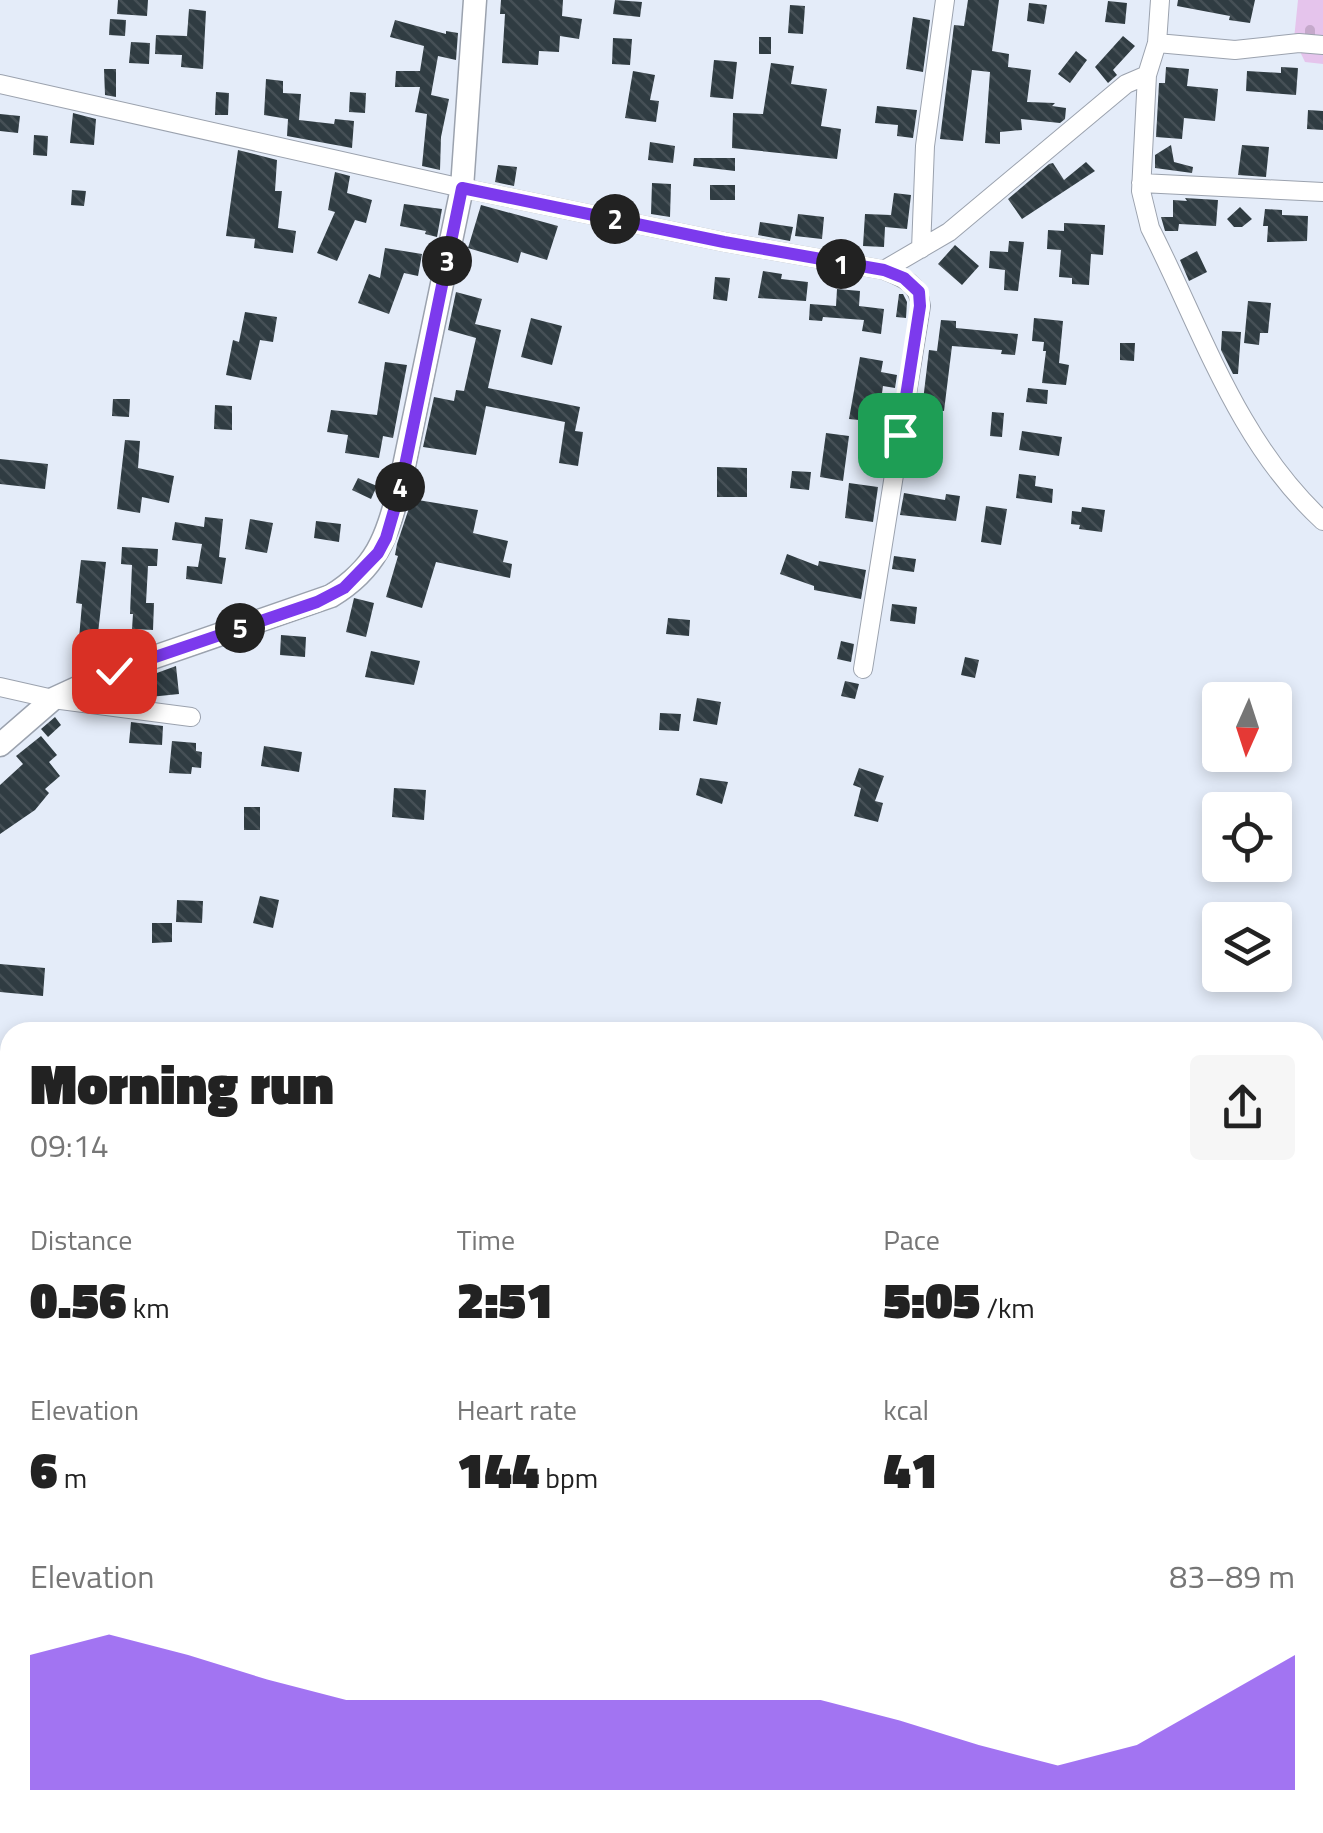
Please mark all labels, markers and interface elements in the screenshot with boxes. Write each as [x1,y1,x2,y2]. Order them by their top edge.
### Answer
pin: 2 [590,194,640,244]
text: 2 [607,197,623,240]
pin: 3 [422,236,472,286]
text: 3 [439,239,455,282]
pin: 1 [816,239,866,289]
text: 1 [833,242,849,285]
pin [858,393,943,478]
icon: arrive [873,408,928,463]
pin: 4 [375,462,425,512]
text: 4 [392,465,408,508]
pin: 5 [215,603,265,653]
text: 5 [232,606,248,649]
pin [72,629,157,714]
icon: check [87,644,142,699]
north arrow [1202,682,1292,772]
map controls [1202,682,1292,992]
button: locate [1202,792,1292,882]
button: layers [1202,902,1292,992]
text: Morning run [30,1042,334,1125]
button: share [1190,1055,1295,1160]
text: 09:14 [30,1121,109,1169]
text: Distance [30,1218,132,1261]
text: Time [457,1218,515,1261]
text: Pace [883,1218,940,1261]
text: 0.56 [30,1261,127,1337]
text: 2:51 [457,1261,554,1337]
text: 5:05 [883,1261,980,1337]
text: km [127,1286,170,1329]
text: /km [980,1286,1035,1329]
text: Elevation [30,1388,139,1431]
text: Heart rate [457,1388,577,1431]
text: kcal [883,1388,929,1431]
text: 6 [30,1431,58,1507]
text: 144 [457,1431,539,1507]
text: 41 [883,1431,938,1507]
text: m [58,1456,87,1499]
text: bpm [539,1456,598,1499]
text: Elevation [30,1552,154,1600]
text: 83–89 m [1169,1552,1295,1600]

